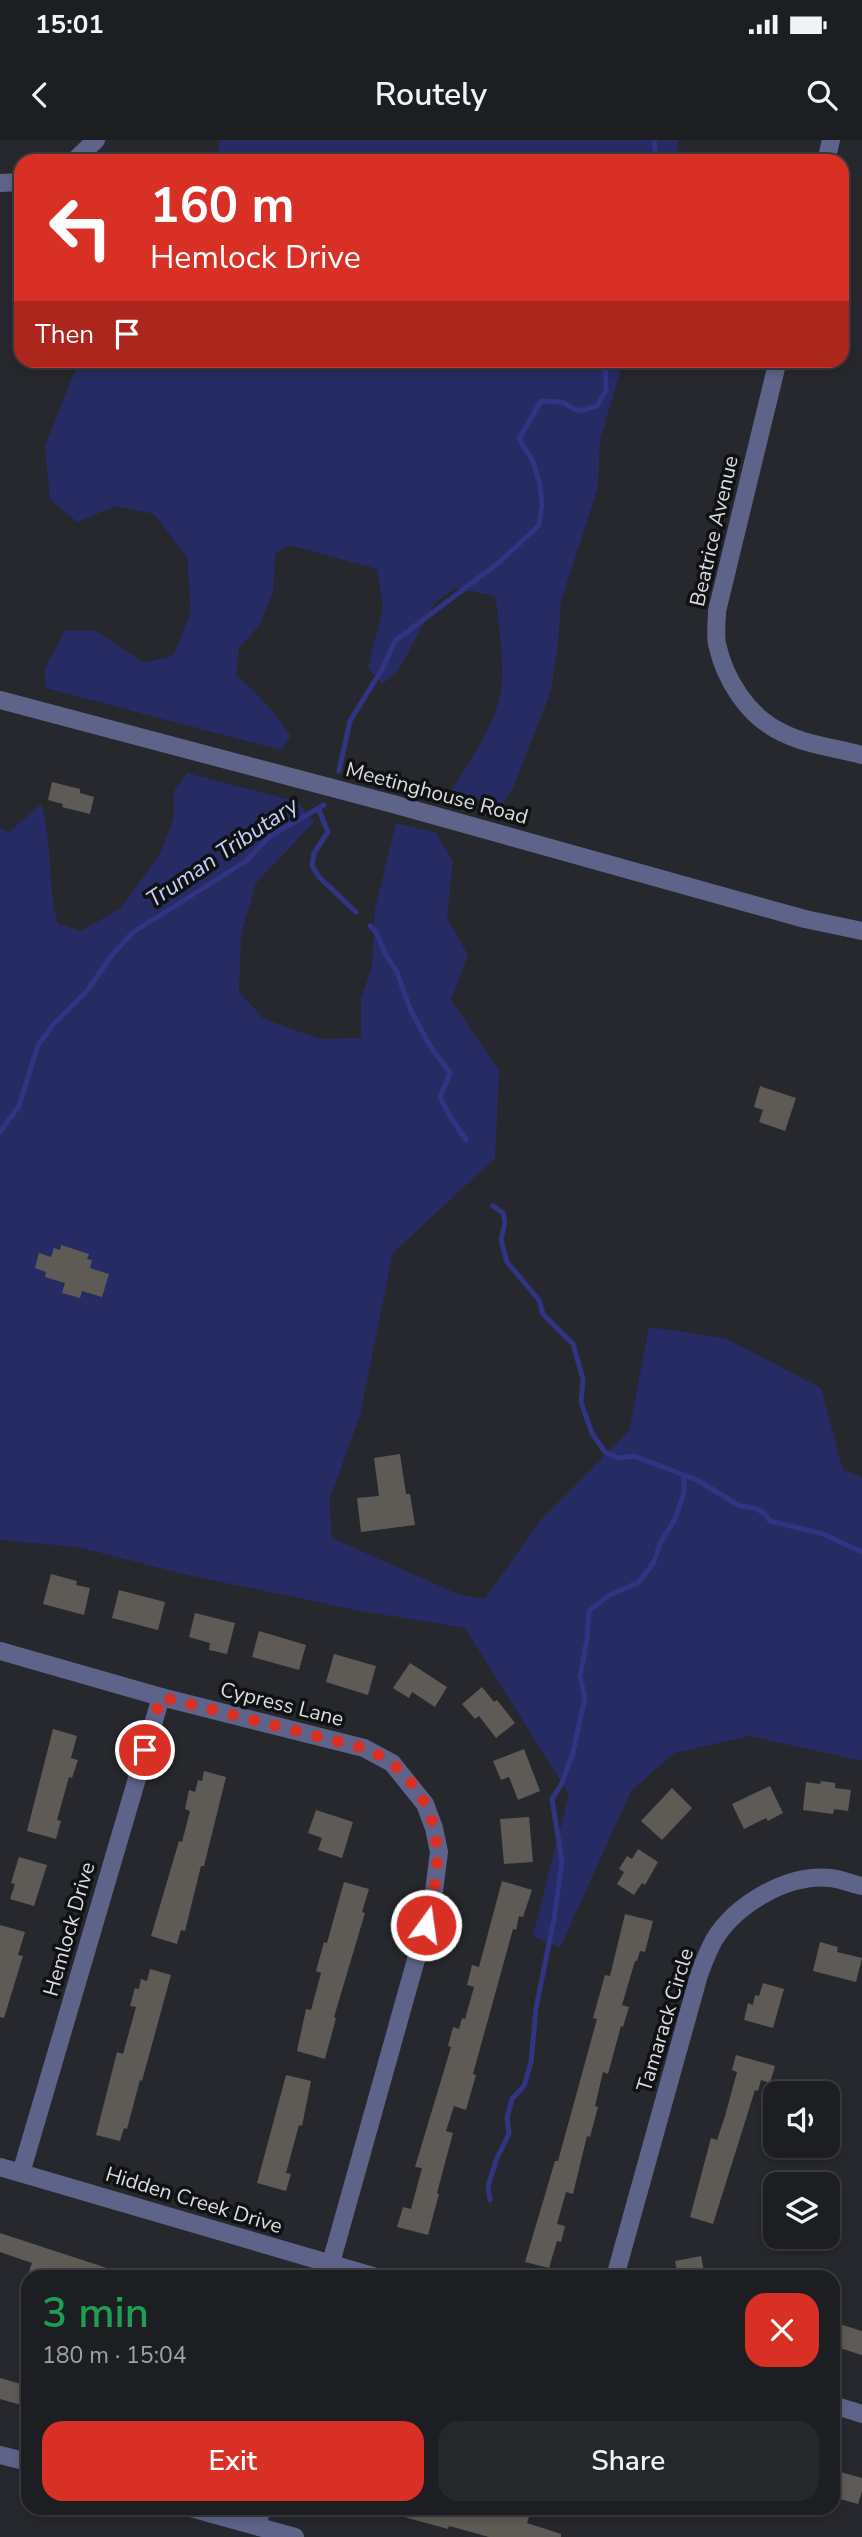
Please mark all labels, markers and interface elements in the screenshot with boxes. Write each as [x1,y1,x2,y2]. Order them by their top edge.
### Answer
text: 15:01 [35,7,104,42]
text: Routely [375,73,487,116]
icon: back [21,76,59,114]
icon: search [803,76,841,114]
text: 160 m [150,172,294,239]
icon: left [35,182,126,273]
text: Hemlock Drive [150,236,361,279]
icon: arrive [108,315,146,353]
text: Then [35,317,94,352]
street label: Beatrice Avenue [683,453,745,609]
street label: Meetinghouse Road [343,755,531,831]
water label: Truman Tributary [140,789,305,915]
street label: Cypress Lane [217,1675,347,1733]
pin [115,1720,175,1780]
icon: arrive [126,1731,164,1769]
street label: Hemlock Drive [36,1859,102,1999]
position arrow [389,1888,463,1962]
street label: Tamarack Circle [630,1945,700,2095]
map controls [763,2081,840,2249]
button: sound [763,2081,840,2158]
street label: Hidden Creek Drive [102,2160,286,2240]
button: layers [763,2172,840,2249]
text: 3 min [42,2285,149,2342]
button: close [745,2293,819,2367]
text: 180 m · 15:04 [42,2340,187,2371]
button: Exit [42,2421,424,2501]
button: Share [438,2421,819,2501]

